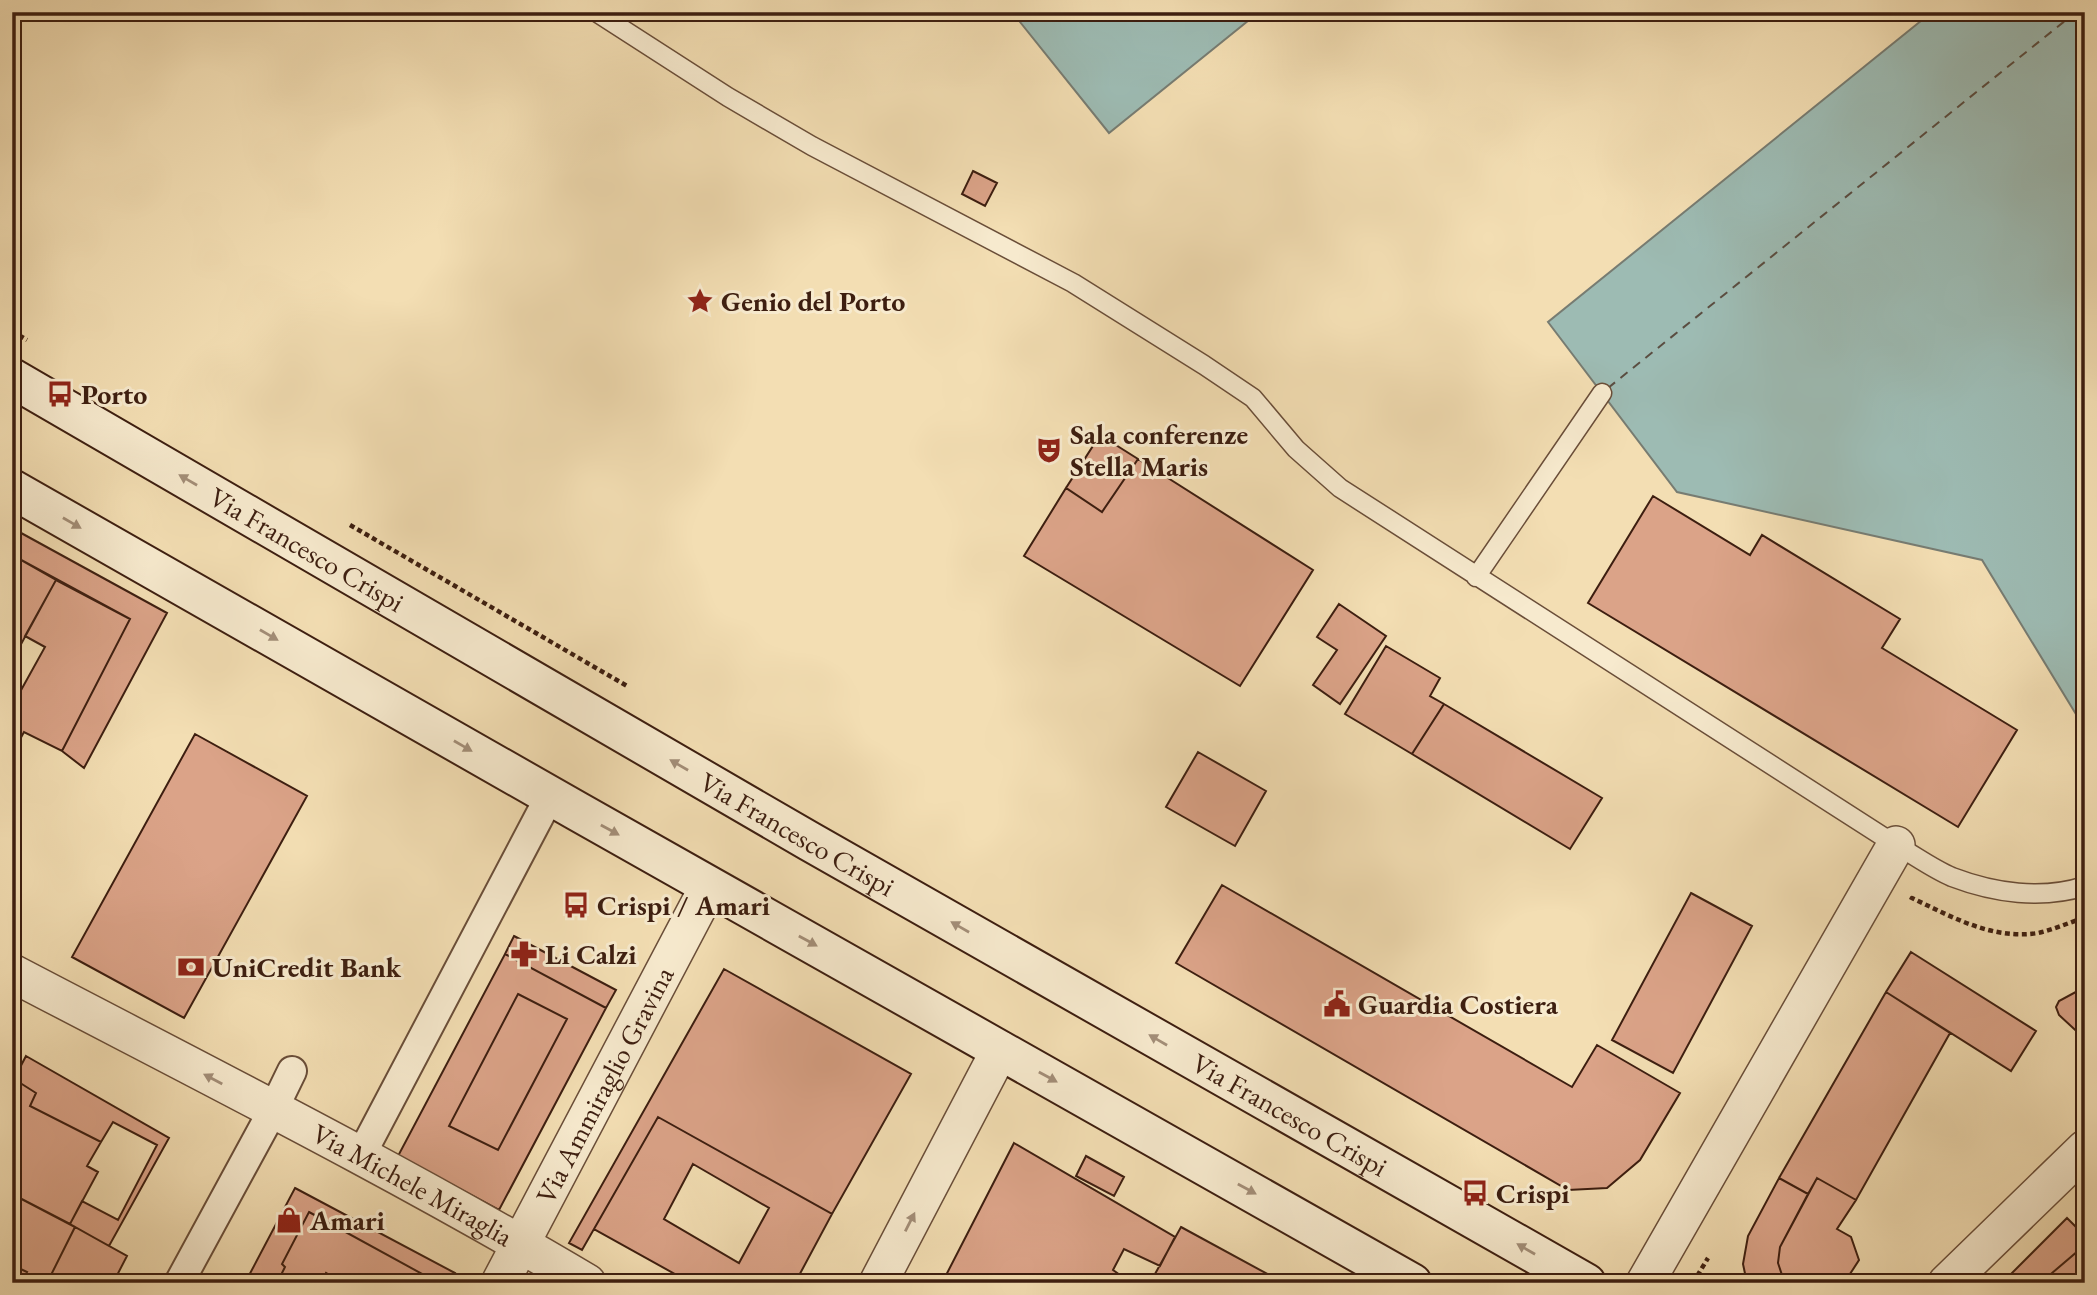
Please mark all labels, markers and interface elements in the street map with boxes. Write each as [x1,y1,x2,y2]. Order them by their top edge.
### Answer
place label: Genio del Porto [721,283,905,319]
place icon: Genio del Porto [685,286,715,316]
place label: Porto [81,376,147,412]
bus stop icon: Porto [45,379,75,409]
place label: Sala conferenze Stella Maris [1070,416,1248,484]
theatre icon: Sala conferenze Stella Maris [1034,435,1064,465]
one-way arrow [178,474,198,486]
street label: Via Francesco Crispi [203,479,411,620]
one-way arrow [62,517,81,529]
one-way arrow [260,629,279,641]
one-way arrow [453,740,472,752]
one-way arrow [669,758,688,771]
street label: Via Francesco Crispi [693,763,901,904]
one-way arrow [600,824,619,836]
place label: Crispi / Amari [597,887,770,923]
bus stop icon: Crispi / Amari [561,890,591,920]
one-way arrow [951,921,970,933]
one-way arrow [798,935,817,947]
place label: Li Calzi [545,936,637,972]
pharmacy icon: Li Calzi [509,939,539,969]
place label: UniCredit Bank [212,949,402,985]
bank icon: UniCredit Bank [176,952,206,982]
street label: Via Ammiraglio Gravina [527,959,682,1210]
place label: Guardia Costiera [1358,986,1559,1022]
public building icon: Guardia Costiera [1322,989,1352,1019]
one-way arrow [1148,1034,1168,1046]
street label: Via Francesco Crispi [1186,1045,1394,1185]
one-way arrow [1039,1071,1058,1083]
one-way arrow [202,1073,222,1085]
street label: Via Michele Miraglia [306,1115,520,1255]
place label: Crispi [1496,1175,1569,1211]
bus stop icon: Crispi [1460,1178,1490,1208]
one-way arrow [1237,1183,1256,1195]
place label: Amari [309,1202,385,1238]
shop icon: Amari [274,1205,304,1235]
one-way arrow [904,1212,915,1232]
one-way arrow [1517,1243,1536,1255]

